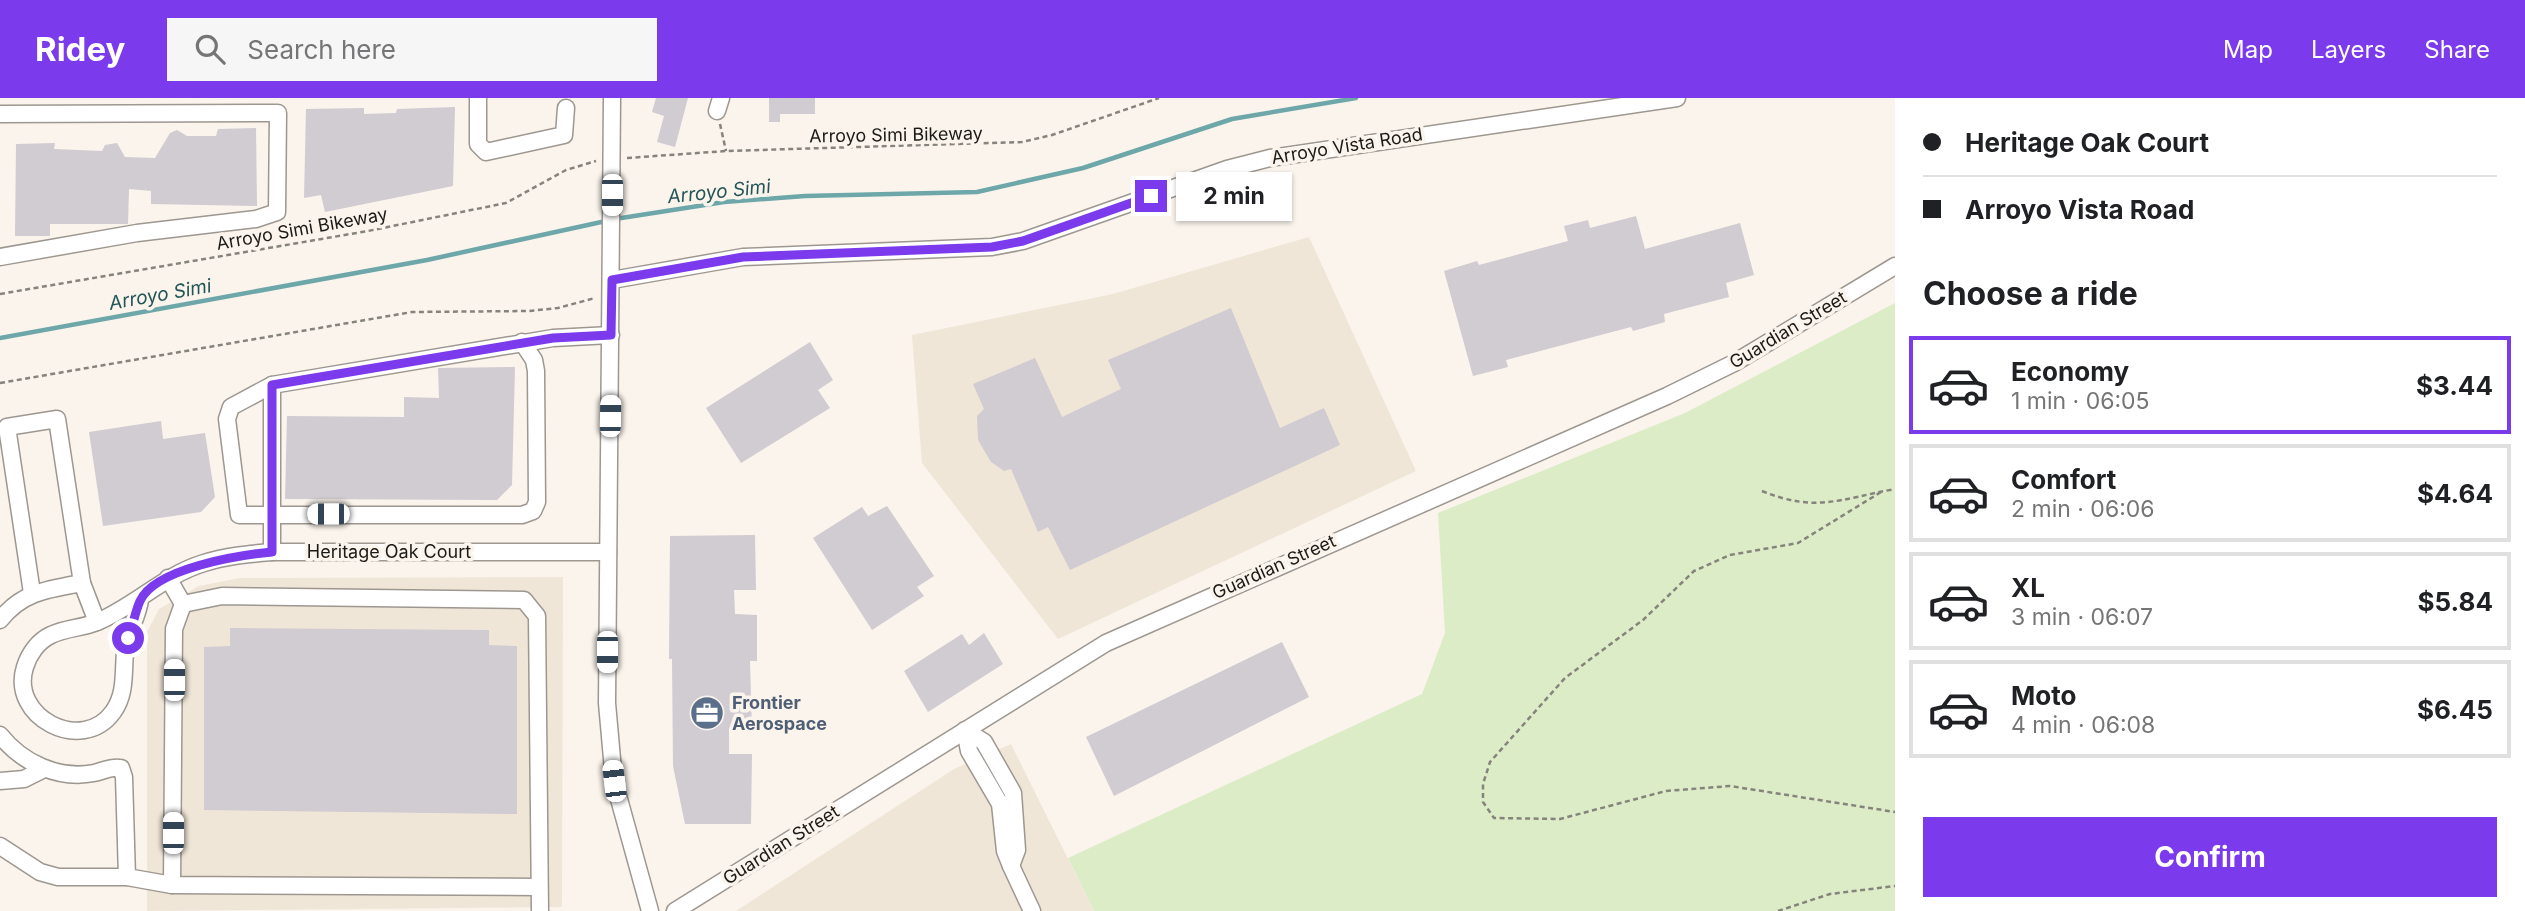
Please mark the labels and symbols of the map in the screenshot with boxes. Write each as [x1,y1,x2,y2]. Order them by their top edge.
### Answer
street label: Arroyo Simi Bikeway [809,122,983,147]
street label: Arroyo Vista Road [1270,123,1424,168]
callout: 2 min [1176,172,1291,220]
car [602,174,623,216]
water label: Arroyo Simi [665,175,772,208]
route end [1135,180,1167,212]
street label: Arroyo Simi Bikeway [215,203,389,254]
water label: Arroyo Simi [106,274,213,315]
street label: Guardian Street [1725,286,1850,373]
car [600,395,621,437]
car [308,504,350,525]
street label: Guardian Street [1209,530,1339,603]
street label: Heritage Oak Court [307,541,471,562]
route start [112,622,144,654]
car [597,631,618,673]
car [164,659,185,701]
place label: Frontier Aerospace [732,692,827,734]
office icon: Frontier Aerospace [688,694,726,732]
car [602,759,627,803]
street label: Guardian Street [719,800,843,889]
car [163,812,184,854]

